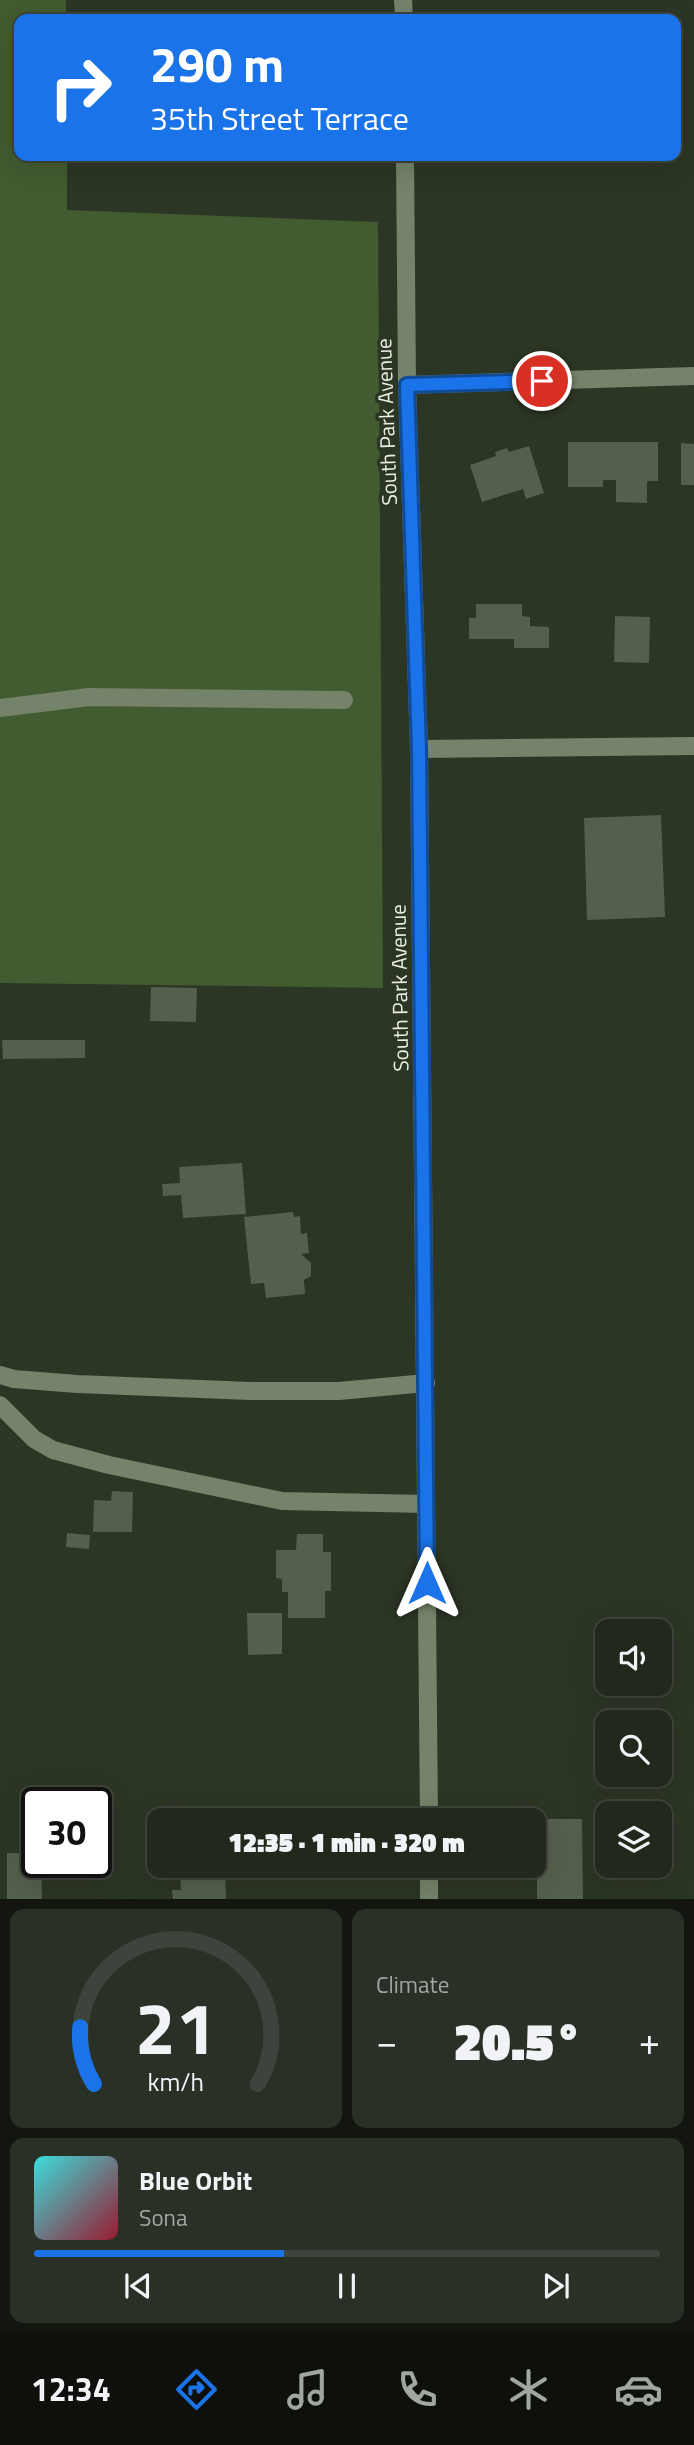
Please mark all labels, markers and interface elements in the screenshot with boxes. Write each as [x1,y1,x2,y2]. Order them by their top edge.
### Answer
text: 290 m [150,26,284,101]
icon: right [35,42,126,133]
text: 35th Street Terrace [150,94,409,142]
street label: South Park Avenue [367,338,405,506]
pin [512,351,572,411]
icon: arrive [523,362,561,400]
street label: South Park Avenue [382,904,416,1072]
position arrow [390,1546,464,1620]
map controls [595,1619,672,1878]
button: sound [595,1619,672,1696]
button: search [595,1710,672,1787]
speed limit sign: 30 [21,1787,112,1878]
button: layers [595,1801,672,1878]
text: 12:35 · 1 min · 320 m [228,1823,465,1862]
text: Climate [376,1967,449,2002]
text: 21 [135,1973,217,2083]
text: 20.5° [453,2001,583,2080]
text: − [376,2012,397,2070]
text: + [639,2012,660,2070]
text: km/h [148,2063,204,2101]
text: Blue Orbit [139,2161,252,2200]
text: Sona [139,2200,187,2235]
icon: previous [119,2267,157,2305]
icon: pause [328,2267,366,2305]
icon: next [537,2267,575,2305]
text: 12:34 [31,2365,111,2413]
icon: directions [172,2365,221,2414]
icon: music [283,2365,332,2414]
icon: phone [393,2365,442,2414]
icon: climate [504,2365,553,2414]
icon: car [614,2365,663,2414]

